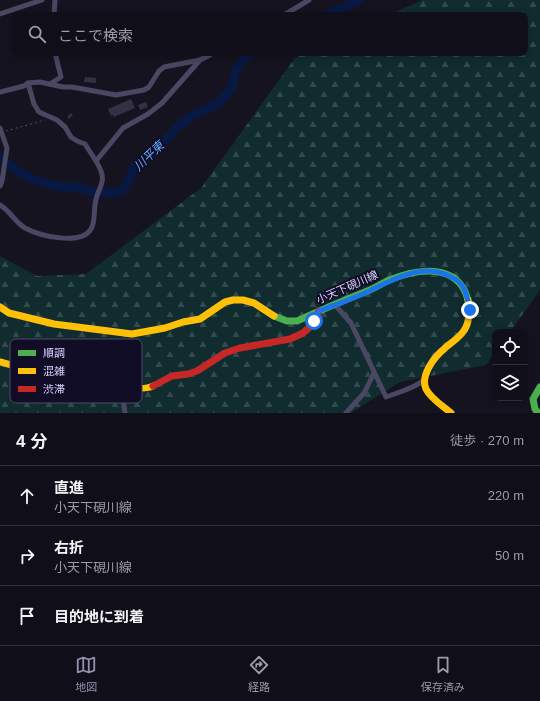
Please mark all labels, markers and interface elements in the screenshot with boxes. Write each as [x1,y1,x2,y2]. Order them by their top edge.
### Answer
search box [12,12,528,56]
icon: search [26,23,48,45]
text: ここで検索 [58,27,133,44]
water label: 川平東 [131,137,168,174]
street label: 小天下硯川線 [314,268,380,306]
route end [461,301,479,319]
route start [305,312,323,330]
map controls [492,329,528,401]
button: locate [492,329,528,365]
legend [10,339,142,403]
text: 順調 [43,347,65,359]
text: 混雑 [43,365,65,377]
button: layers [492,365,528,401]
text: 渋滞 [43,383,65,395]
text: 4 分 [16,432,47,451]
text: 徒歩 · 270 m [450,433,524,448]
text: 直進 [54,479,84,496]
icon: ahead [16,485,38,507]
text: 220 m [488,488,524,503]
text: 小天下硯川線 [54,500,132,515]
text: 右折 [54,539,84,556]
icon: right [16,545,38,567]
text: 50 m [495,548,524,563]
text: 小天下硯川線 [54,560,132,575]
icon: arrive [16,605,38,627]
text: 目的地に到着 [54,608,144,625]
tab: 地図 [75,654,97,694]
tab: 経路 [248,654,270,694]
tab: 保存済み [421,654,465,694]

